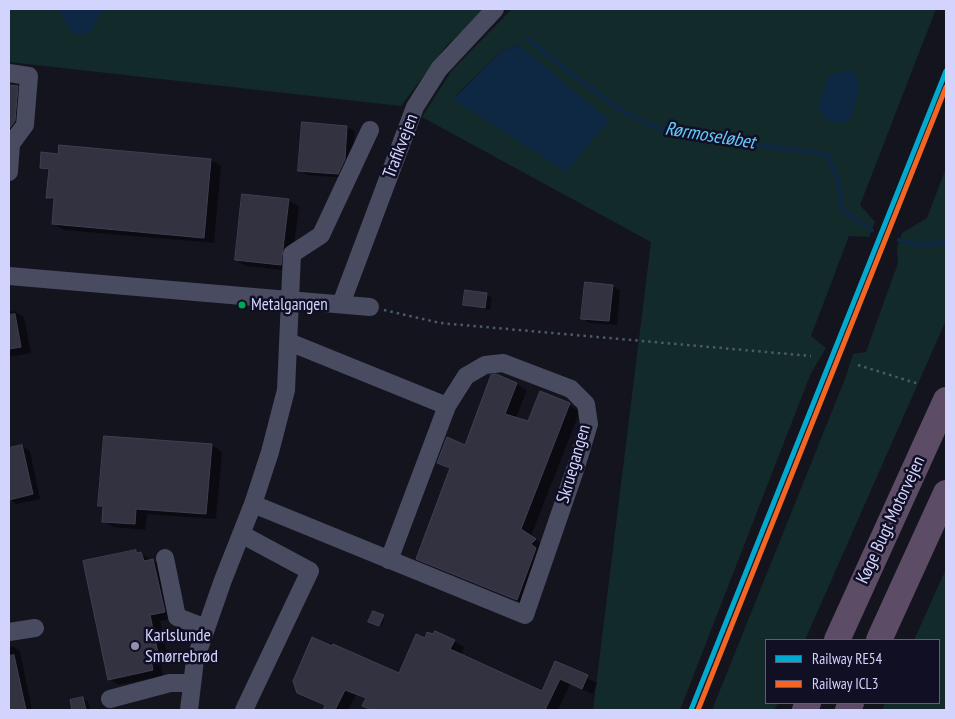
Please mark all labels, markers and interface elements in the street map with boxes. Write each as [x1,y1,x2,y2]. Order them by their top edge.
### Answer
street label: Trafikvejen [379,111,423,181]
water label: Rørmoseløbet [663,118,757,154]
place label: Metalgangen [251,295,328,315]
marker: Metalgangen [237,300,247,310]
street label: Skruegangen [552,422,596,506]
street label: Køge Bugt Motorvejen [852,453,930,587]
place label: Karlslunde Smørrebrød [145,625,218,668]
legend [765,639,940,704]
marker: Karlslunde Smørrebrød [129,640,141,652]
text: Railway RE54 [812,649,882,668]
text: Railway ICL3 [812,674,879,693]

